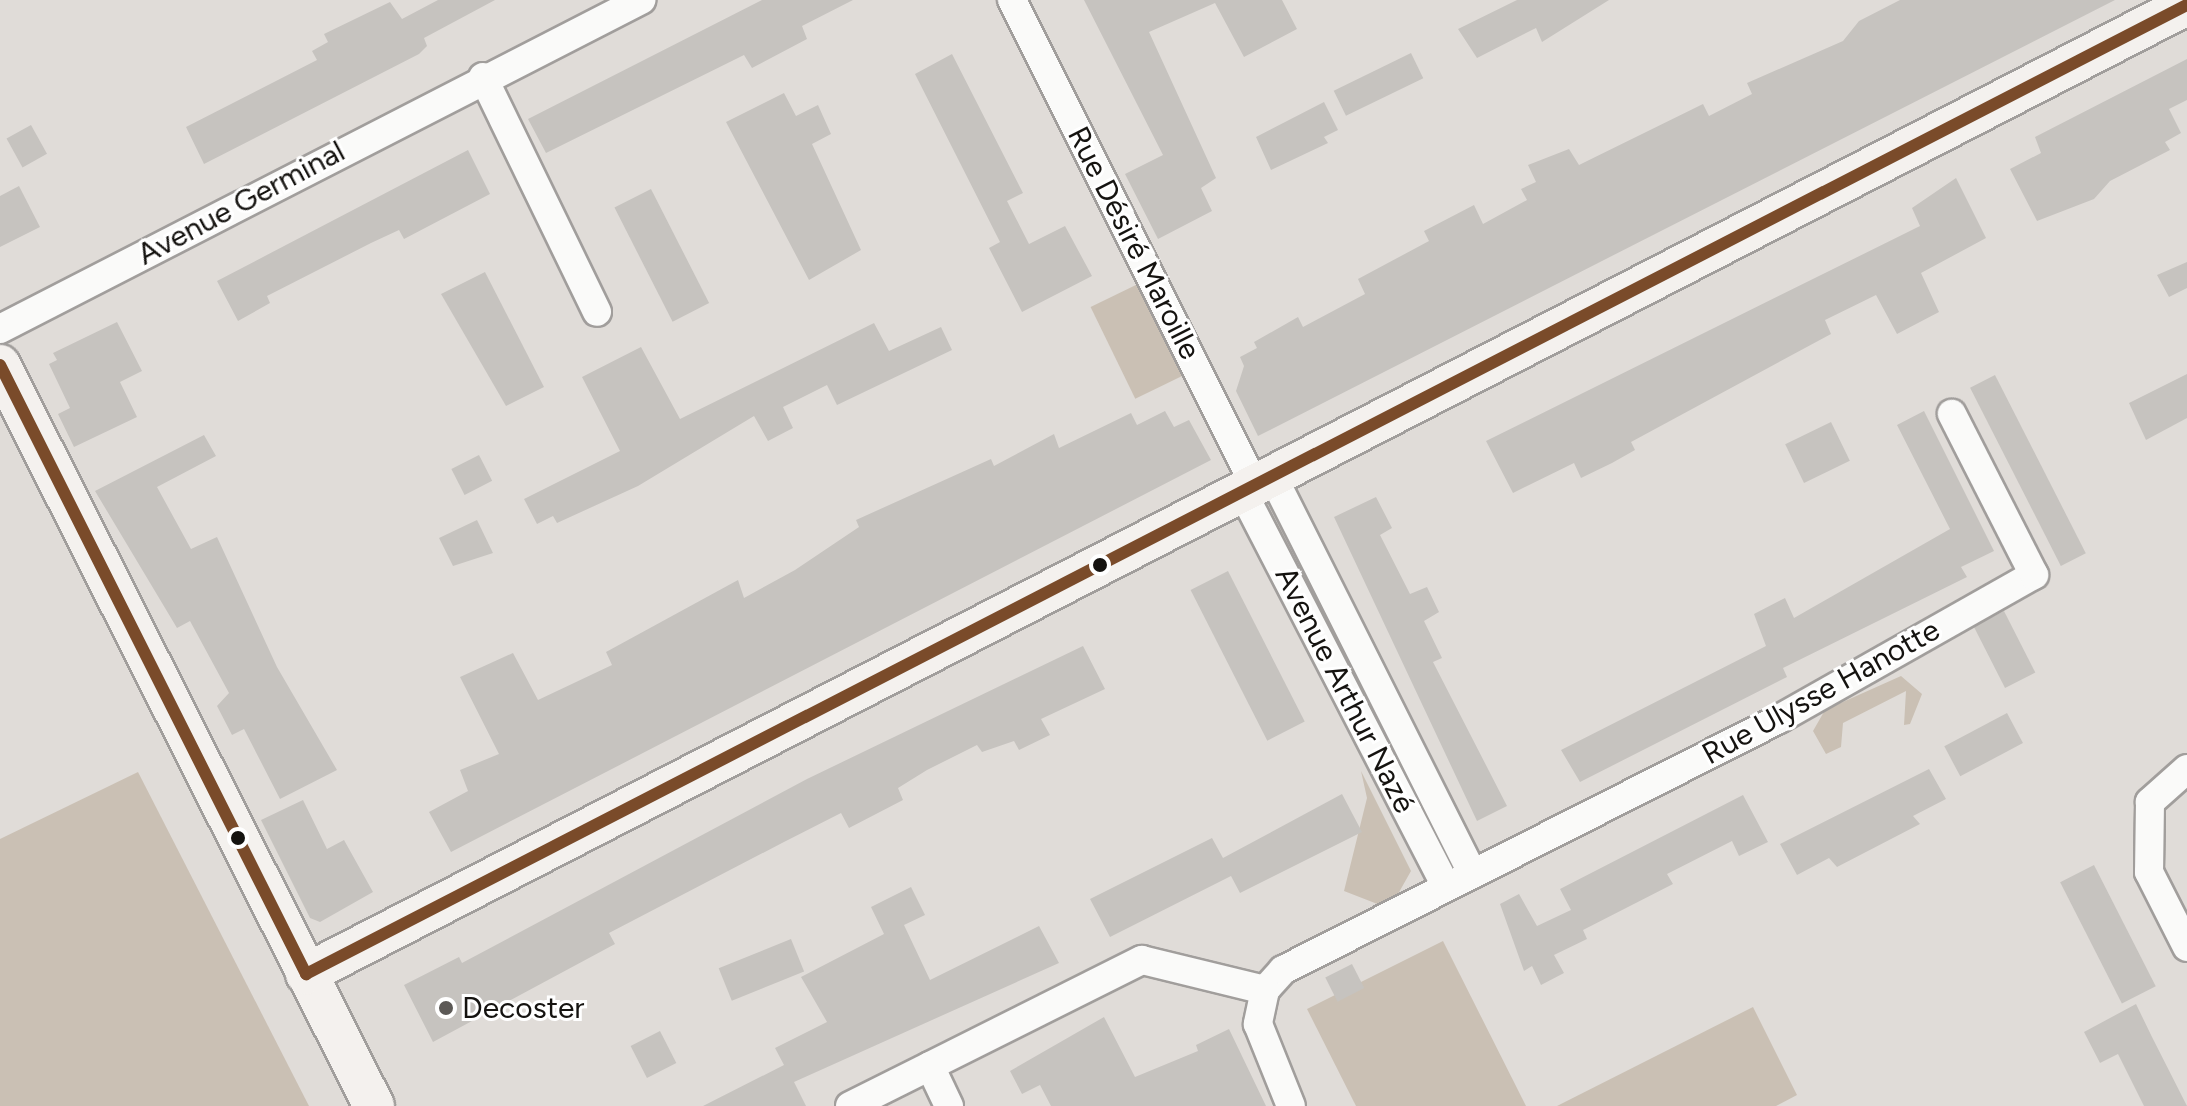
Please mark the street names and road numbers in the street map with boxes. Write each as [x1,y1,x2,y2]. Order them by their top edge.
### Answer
street label: Rue Désiré Maroille [1060,121,1208,365]
street label: Avenue Germinal [131,133,351,273]
street label: Avenue Arthur Nazé [1267,561,1423,819]
street label: Rue Ulysse Hanotte [1696,612,1946,772]

